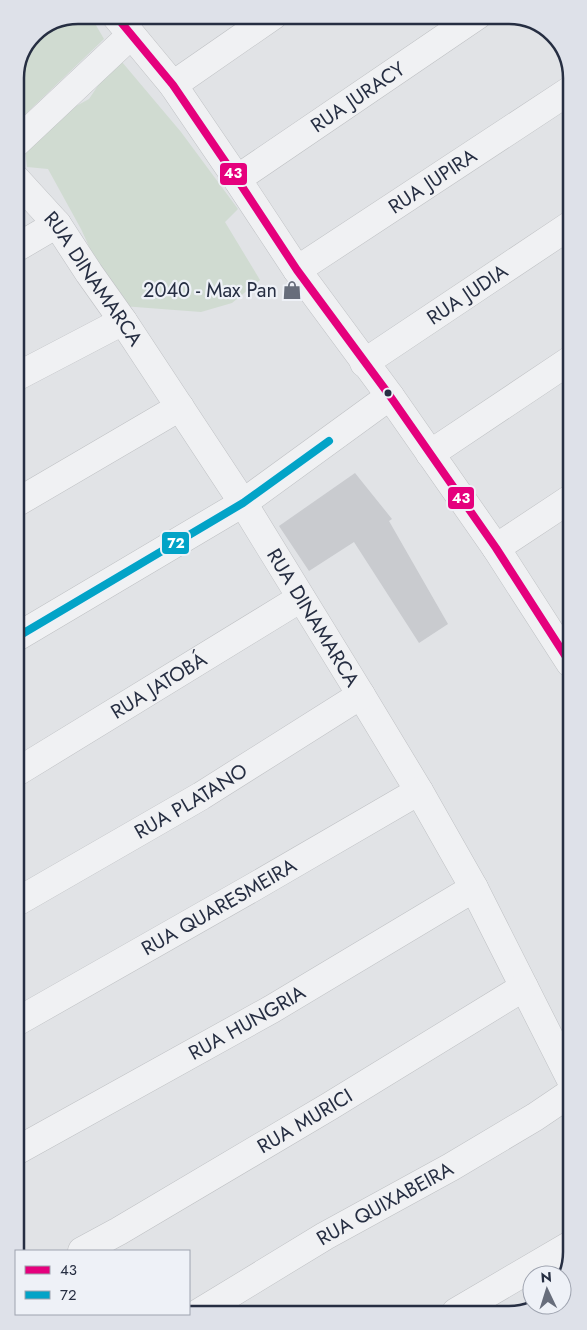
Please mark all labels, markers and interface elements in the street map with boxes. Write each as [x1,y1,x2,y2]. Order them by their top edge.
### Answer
street label: RUA JURACY [305,54,412,140]
street label: RUA JUPIRA [383,141,483,221]
line badge: 43 [219,162,248,186]
text: 43 [224,163,243,183]
street label: RUA DINAMARCA [37,205,150,353]
street label: RUA JUDIA [421,256,514,332]
place label: 2040 - Max Pan [143,276,277,305]
shop icon: 2040 - Max Pan [281,279,303,301]
unlabelled marker [383,388,393,398]
line badge: 43 [447,486,475,510]
text: 43 [452,488,471,508]
line badge: 72 [161,531,190,555]
text: 72 [167,533,185,553]
street label: RUA DINAMARCA [259,543,367,693]
street label: RUA JATOBÁ [105,645,213,726]
street label: RUA PLATANO [129,756,253,846]
street label: RUA QUARESMEIRA [136,851,303,963]
street label: RUA HUNGRIA [183,978,312,1068]
street label: RUA MURICI [252,1082,358,1161]
street label: RUA QUIXABEIRA [311,1154,459,1253]
legend [15,1250,190,1315]
text: 43 [60,1259,77,1281]
north arrow [522,1265,572,1315]
text: N [540,1267,552,1287]
text: 72 [60,1284,76,1306]

